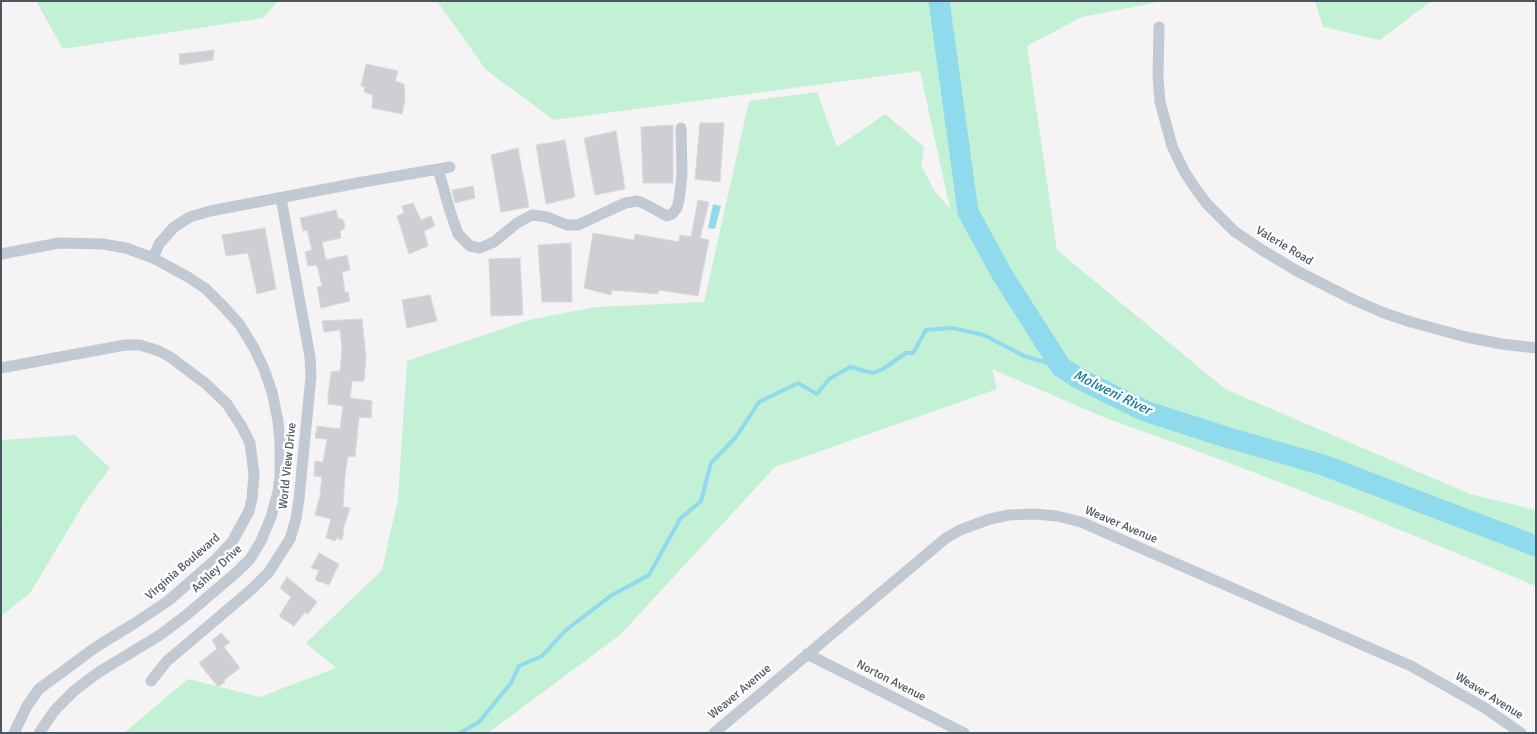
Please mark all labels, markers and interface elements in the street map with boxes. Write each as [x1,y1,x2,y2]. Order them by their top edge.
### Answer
street label: Valerie Road [1253,223,1315,269]
water label: Molweni River [1070,367,1154,419]
street label: World View Drive [276,422,300,510]
street label: Weaver Avenue [1083,503,1159,547]
street label: Virginia Boulevard [143,531,223,603]
street label: Ashley Drive [189,542,245,596]
street label: Norton Avenue [854,657,928,705]
street label: Weaver Avenue [706,662,774,722]
street label: Weaver Avenue [1452,669,1526,723]

